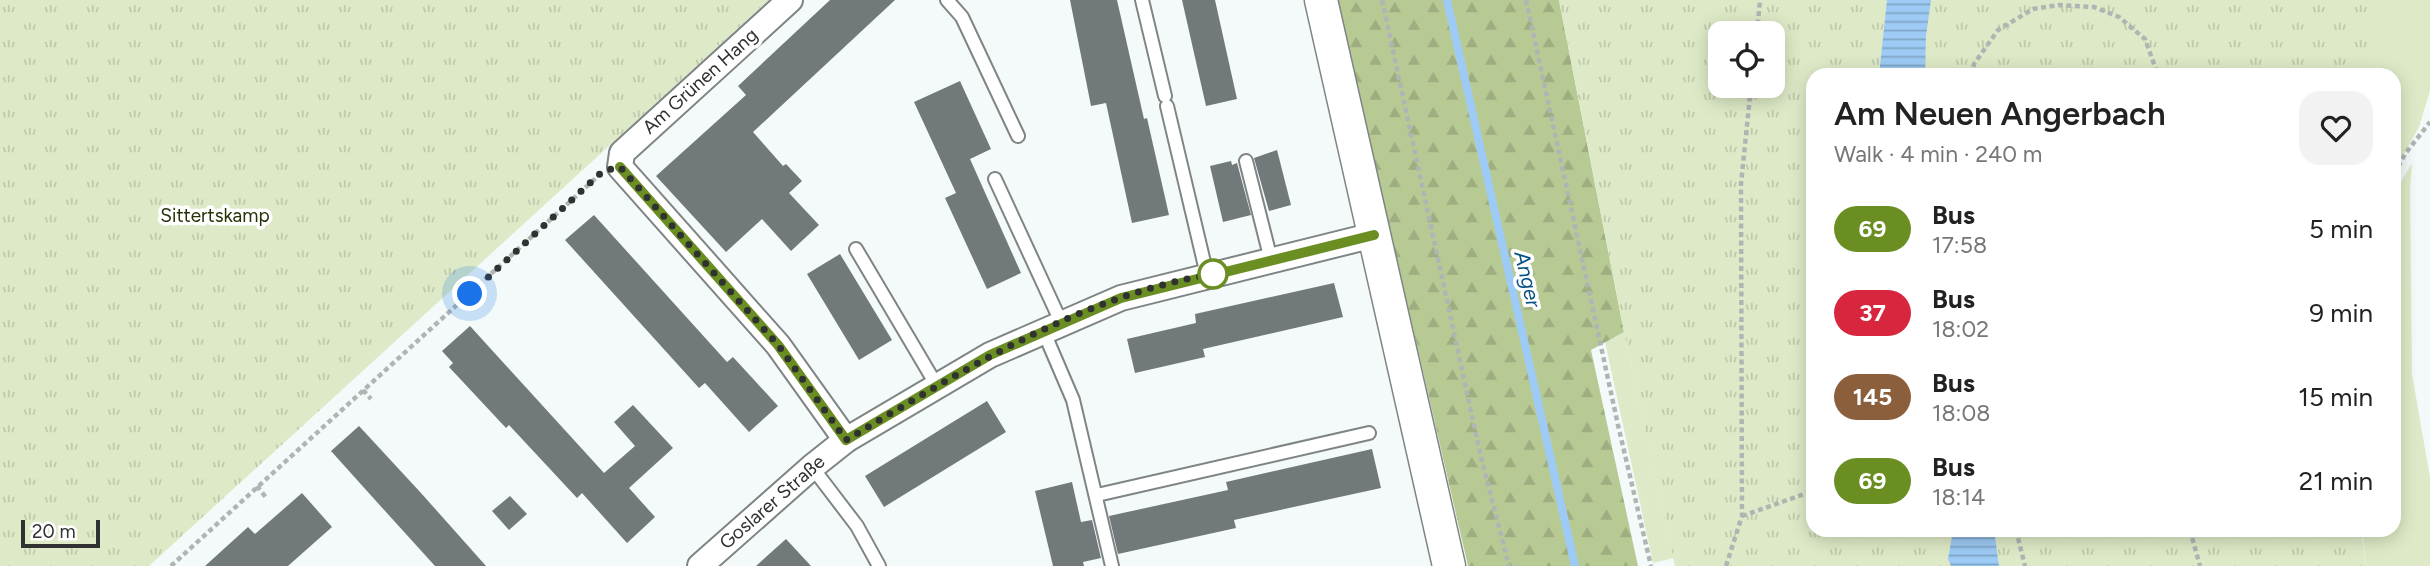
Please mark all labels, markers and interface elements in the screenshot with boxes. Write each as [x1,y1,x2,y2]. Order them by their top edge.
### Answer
map controls [1708,21,1785,98]
button: locate [1708,21,1785,98]
street label: Am Grünen Hang [638,23,762,139]
button: heart [2299,91,2373,165]
text: Am Neuen Angerbach [1834,94,2166,133]
text: Walk · 4 min · 240 m [1834,140,2042,168]
text: Bus [1932,199,1975,231]
park label: Sittertskamp [160,204,270,227]
text: 5 min [2309,213,2373,245]
text: 69 [1859,214,1886,243]
text: 17:58 [1932,231,1987,259]
water label: Anger [1509,247,1547,310]
unlabelled marker [1198,259,1228,289]
your location [452,276,487,311]
text: Bus [1932,283,1975,315]
text: 9 min [2309,297,2373,329]
text: 37 [1859,298,1886,327]
text: 18:02 [1932,315,1989,343]
text: Bus [1932,367,1975,399]
text: 15 min [2298,381,2373,413]
text: 145 [1853,382,1892,411]
text: 18:08 [1932,399,1990,427]
street label: Goslarer Straße [715,450,829,554]
text: Bus [1932,451,1975,483]
text: 21 min [2299,465,2373,497]
text: 69 [1859,466,1886,495]
text: 18:14 [1932,483,1985,511]
scale bar [21,517,100,549]
text: 20 m [32,520,76,543]

